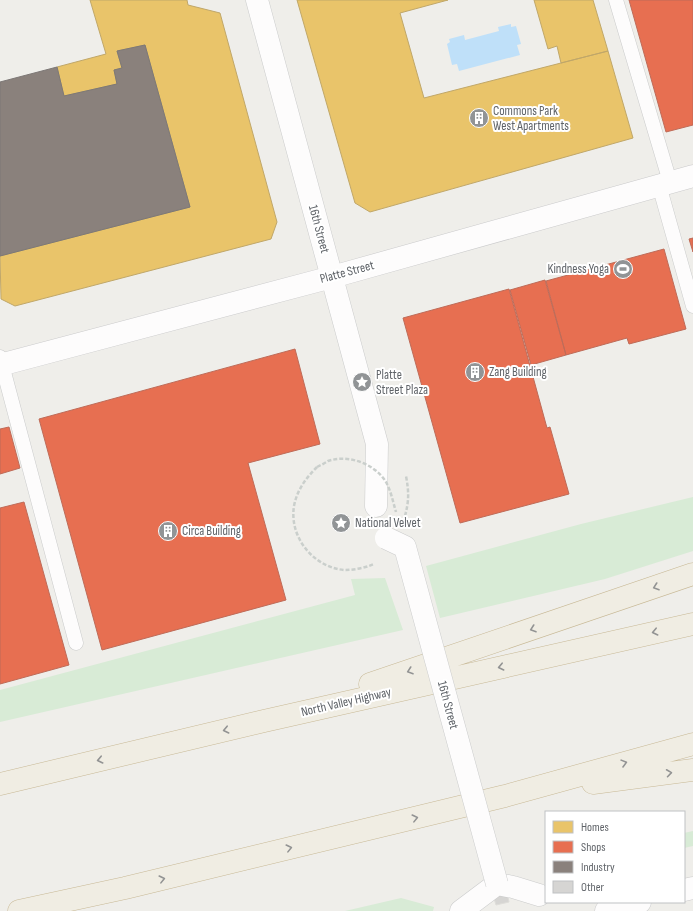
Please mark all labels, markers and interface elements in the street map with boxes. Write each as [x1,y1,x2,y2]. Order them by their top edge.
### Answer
place label: Commons Park West Apartments [493,103,569,134]
building icon: Commons Park West Apartments [468,107,490,129]
street label: 16th Street [305,203,333,255]
street label: Platte Street [318,257,376,287]
sports icon: Kindness Yoga [612,258,634,280]
place label: Kindness Yoga [547,261,609,277]
building icon: Zang Building [464,361,486,383]
place label: Zang Building [489,364,547,380]
place label: Platte Street Plaza [376,367,428,398]
place icon: Platte Street Plaza [351,371,373,393]
place icon: National Velvet [330,512,352,534]
place label: National Velvet [355,515,421,531]
building icon: Circa Building [157,520,179,542]
place label: Circa Building [182,523,241,539]
one-way arrow [653,582,660,590]
one-way arrow [530,624,537,632]
one-way arrow [652,628,658,636]
one-way arrow [498,663,504,671]
one-way arrow [407,666,414,675]
street label: 16th Street [434,679,462,731]
street label: North Valley Highway [299,684,393,720]
one-way arrow [223,725,230,734]
one-way arrow [96,756,103,764]
one-way arrow [620,759,627,768]
one-way arrow [665,769,672,778]
legend [545,811,685,903]
one-way arrow [412,814,418,822]
text: Homes [581,820,609,835]
text: Shops [581,840,606,855]
one-way arrow [286,845,292,853]
text: Industry [581,860,615,875]
one-way arrow [159,875,166,884]
text: Other [581,880,605,895]

